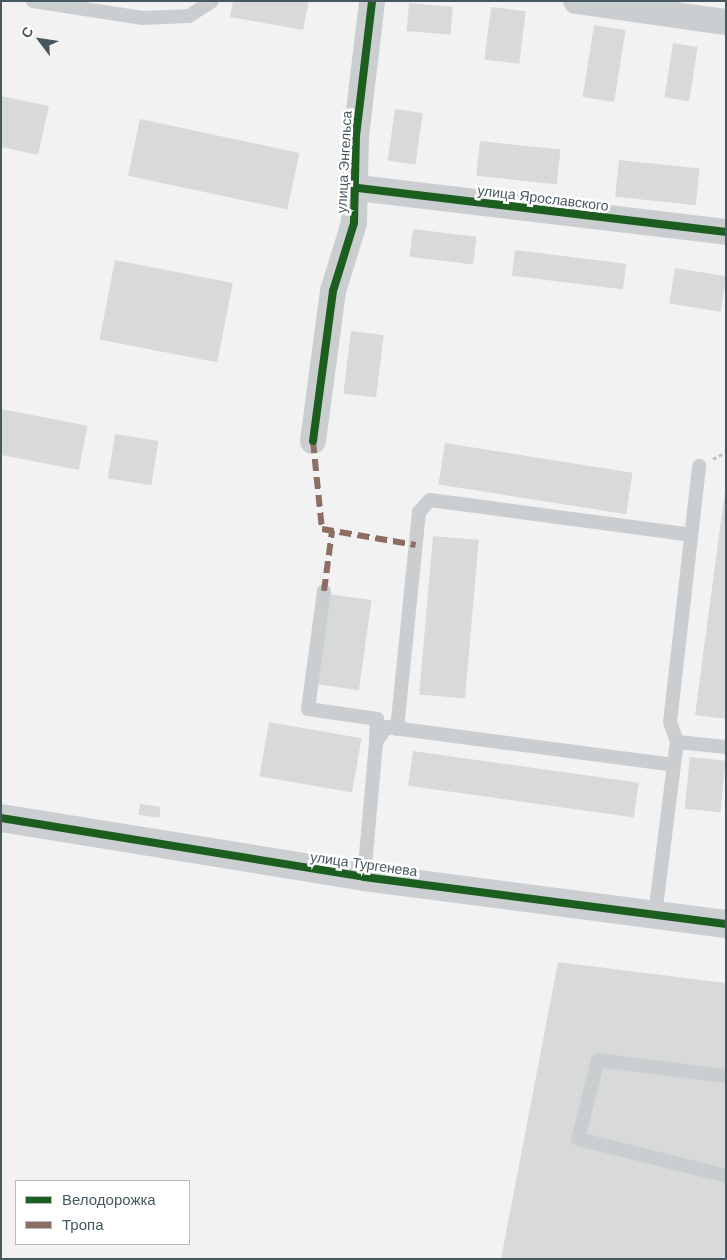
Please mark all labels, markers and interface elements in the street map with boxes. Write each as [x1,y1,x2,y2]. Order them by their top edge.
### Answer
north arrow [15,15,65,65]
text: С [18,24,37,41]
street label: улица Энгельса [333,110,355,214]
street label: улица Ярославского [476,182,610,214]
street label: улица Тургенева [309,848,419,880]
legend [15,1180,190,1245]
text: Велодорожка [62,1191,156,1208]
text: Тропа [62,1216,103,1233]

